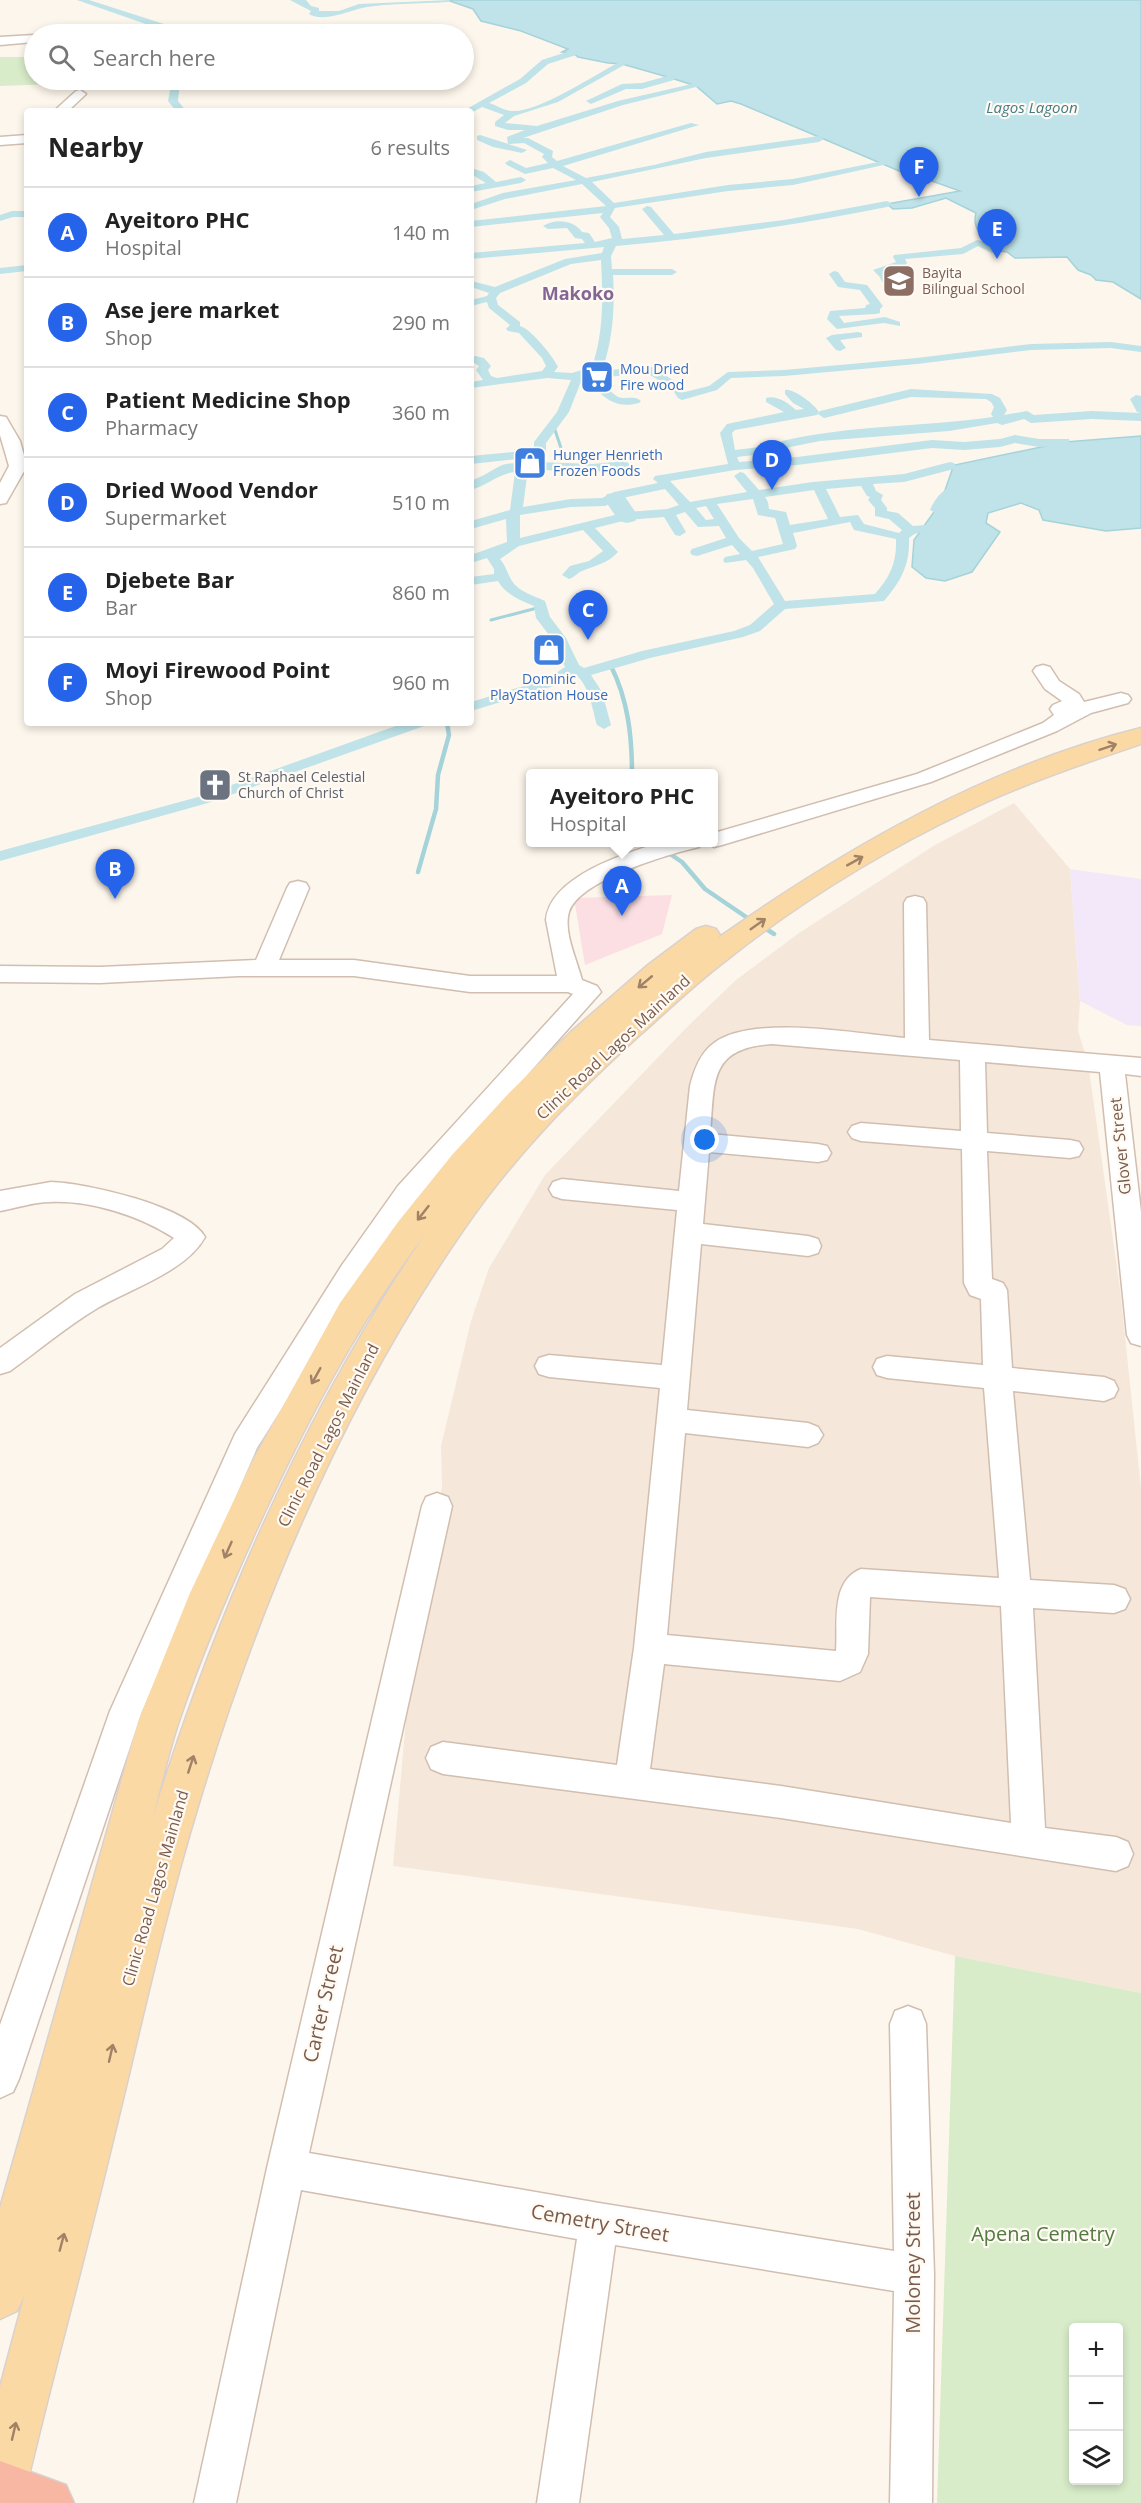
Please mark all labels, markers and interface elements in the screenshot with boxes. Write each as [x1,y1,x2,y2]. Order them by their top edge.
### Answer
search box [24,24,474,90]
icon: search [45,41,78,74]
text: Search here [93,42,216,72]
water label: Lagos Lagoon [986,97,1078,117]
text: Nearby [48,129,143,165]
text: 6 results [370,134,450,161]
pin: F [900,148,938,197]
text: Ayeitoro PHC [105,204,250,234]
pin: E [978,210,1016,259]
text: A [61,219,74,246]
text: 140 m [392,219,450,246]
text: Hospital [105,234,182,261]
school or university icon: Bayita Bilingual School [881,263,917,299]
place label: Bayita Bilingual School [922,263,1025,298]
district label: Makoko [542,281,614,305]
text: Ase jere market [105,294,279,324]
text: B [61,309,74,336]
text: 290 m [392,309,450,336]
text: Shop [105,324,153,351]
supermarket icon: Mou Dried Fire wood [579,359,615,395]
place label: Mou Dried Fire wood [620,359,689,394]
text: Patient Medicine Shop [105,384,351,414]
text: C [61,399,74,426]
text: 360 m [392,399,450,426]
text: Pharmacy [105,414,198,441]
pin: D [752,440,792,490]
shop icon: Hunger Henrieth Frozen Foods [512,445,548,481]
place label: Hunger Henrieth Frozen Foods [553,445,663,480]
text: Dried Wood Vendor [105,474,318,504]
text: D [60,489,75,516]
text: 510 m [392,489,450,516]
text: Supermarket [105,504,227,531]
text: Djebete Bar [105,564,234,594]
text: E [62,579,73,606]
text: 860 m [392,579,450,606]
pin: C [568,590,608,640]
text: Bar [105,594,137,621]
shop icon: Dominic PlayStation House [531,632,567,668]
text: Moyi Firewood Point [105,654,330,684]
text: F [62,669,73,696]
text: 960 m [392,669,450,696]
place label: Dominic PlayStation House [490,669,608,704]
text: Shop [105,684,153,711]
one-way arrow [1098,740,1117,751]
church icon: St Raphael Celestial Church of Christ [197,767,233,803]
place label: St Raphael Celestial Church of Christ [238,767,365,802]
popup [526,769,718,847]
text: Ayeitoro PHC [550,780,694,810]
text: Hospital [550,810,627,837]
pin: B [96,850,134,899]
one-way arrow [845,855,863,866]
pin: A [602,866,642,916]
one-way arrow [749,918,765,930]
street label: Clinic Road Lagos Mainland [531,970,695,1124]
one-way arrow [638,975,653,989]
street label: Glover Street [1104,1096,1136,1196]
your location [690,1125,719,1154]
one-way arrow [417,1205,430,1221]
street label: Clinic Road Lagos Mainland [272,1339,384,1531]
one-way arrow [310,1367,322,1384]
one-way arrow [222,1540,233,1558]
one-way arrow [187,1755,198,1774]
street label: Clinic Road Lagos Mainland [116,1787,194,1989]
street label: Carter Street [296,1943,349,2065]
one-way arrow [106,2044,118,2063]
street label: Moloney Street [899,2192,926,2334]
street label: Cemetry Street [529,2197,671,2248]
park label: Apena Cemetry [971,2220,1116,2247]
one-way arrow [57,2233,68,2252]
map controls [1069,2323,1123,2485]
button: + [1069,2323,1123,2377]
button: − [1069,2377,1123,2431]
one-way arrow [8,2422,20,2441]
button: layers [1069,2431,1123,2485]

